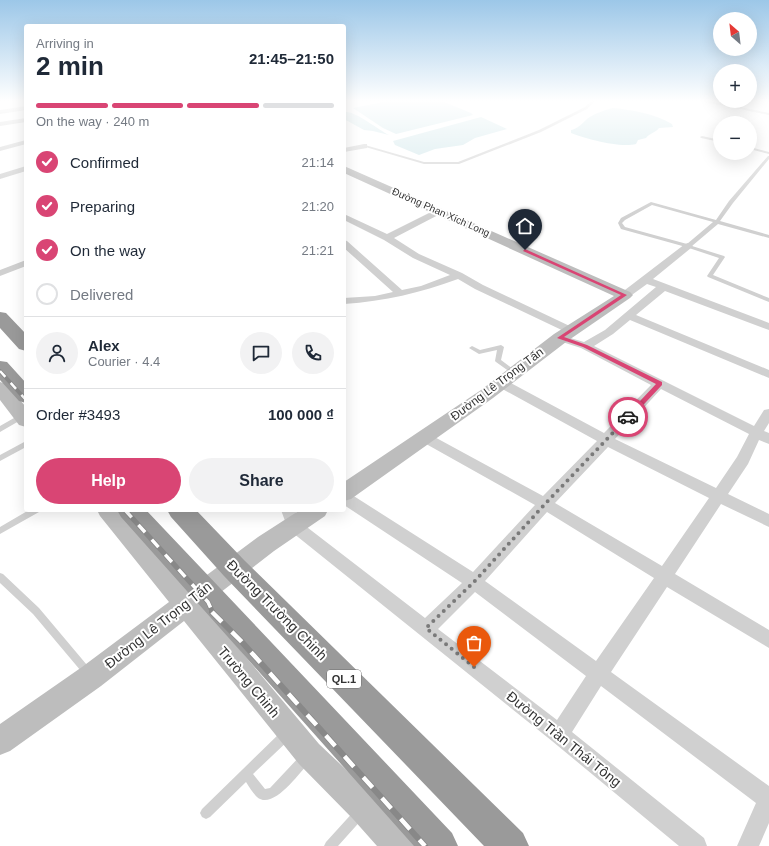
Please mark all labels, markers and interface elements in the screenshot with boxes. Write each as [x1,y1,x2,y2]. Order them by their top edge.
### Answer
north arrow [713,12,757,56]
map controls [713,12,757,160]
text: Arriving in [36,36,94,51]
text: 21:45–21:50 [249,50,334,67]
text: 2 min [36,51,104,81]
button: + [713,64,757,108]
text: On the way · 240 m [36,114,149,129]
button: − [713,116,757,160]
icon: check [36,151,58,173]
text: Confirmed [70,154,139,171]
text: 21:14 [301,155,334,170]
street label: Đường Phan Xích Long [391,186,491,238]
icon: check [36,195,58,217]
text: Preparing [70,198,135,215]
text: 21:20 [301,199,334,214]
pin [508,209,542,250]
icon: home [514,215,536,237]
icon: check [36,239,58,261]
text: On the way [70,242,146,259]
text: 21:21 [301,243,334,258]
text: Delivered [70,286,133,303]
button: person [36,332,78,374]
button: chat [240,332,282,374]
button: phone [292,332,334,374]
text: Alex [88,337,120,354]
street label: Đường Lê Trọng Tấn [448,345,546,423]
text: Courier · 4.4 [88,354,160,369]
courier [608,397,648,437]
text: Order #3493 [36,406,120,423]
text: 100 000 ₫ [268,406,334,423]
icon: car [617,406,639,428]
button: Help [36,458,181,504]
button: Share [189,458,334,504]
street label: Đường Trường Chinh [224,557,330,663]
street label: Đường Lê Trọng Tấn [101,578,215,672]
pin [457,626,491,667]
icon: bag [463,632,485,654]
street label: Trường Chinh [215,643,283,721]
road number: QL.1 [327,670,361,688]
street label: Đường Trần Thái Tông [504,688,624,790]

